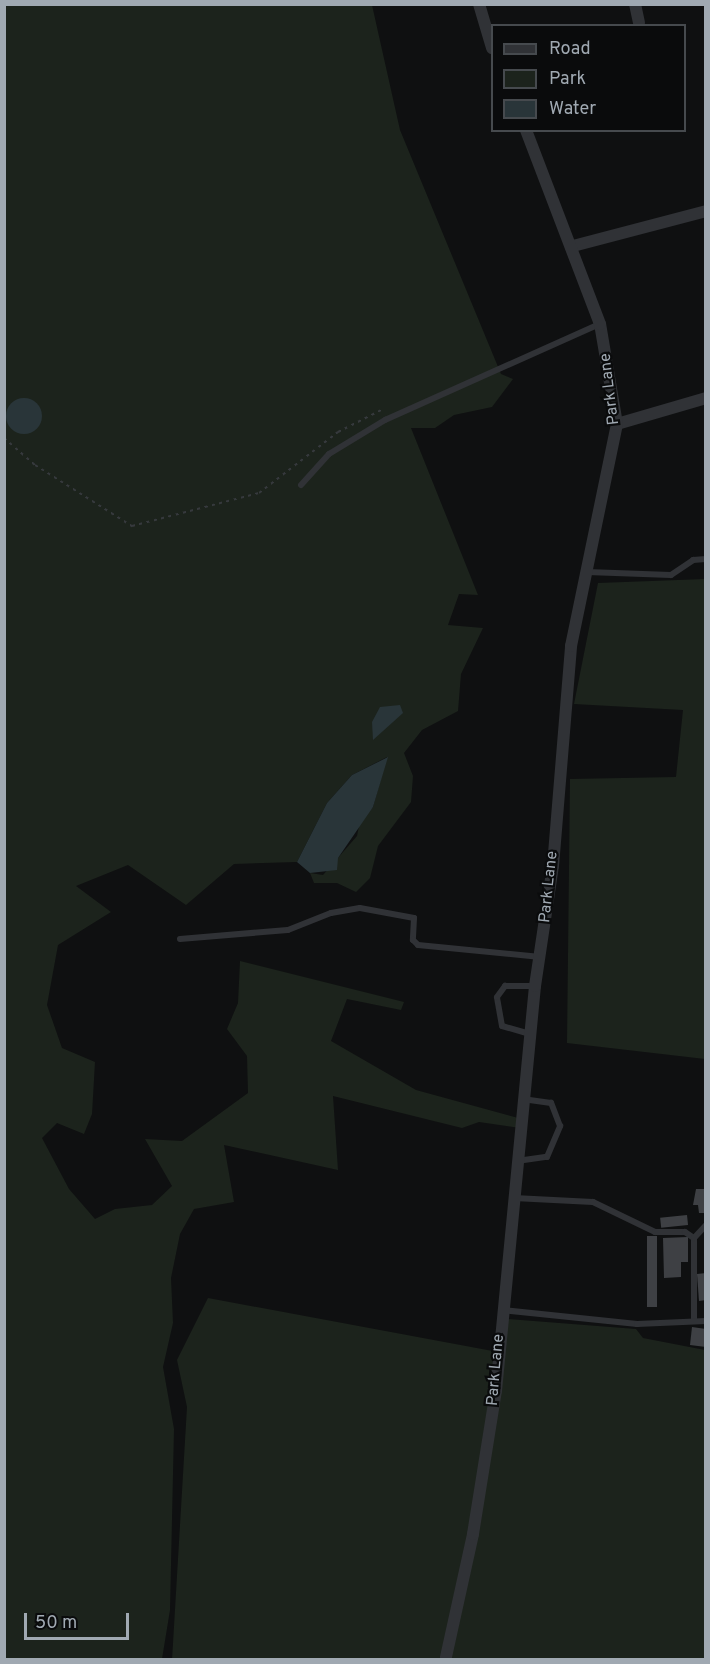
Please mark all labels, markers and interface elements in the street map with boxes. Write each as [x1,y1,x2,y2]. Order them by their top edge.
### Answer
legend [491,24,686,132]
text: Road [549,38,591,61]
text: Park [549,68,586,91]
text: Water [549,98,596,121]
street label: Park Lane [596,352,624,426]
street label: Park Lane [536,850,562,924]
street label: Park Lane [483,1333,509,1407]
scale bar [27,1601,132,1639]
text: 50 m [35,1612,77,1635]

